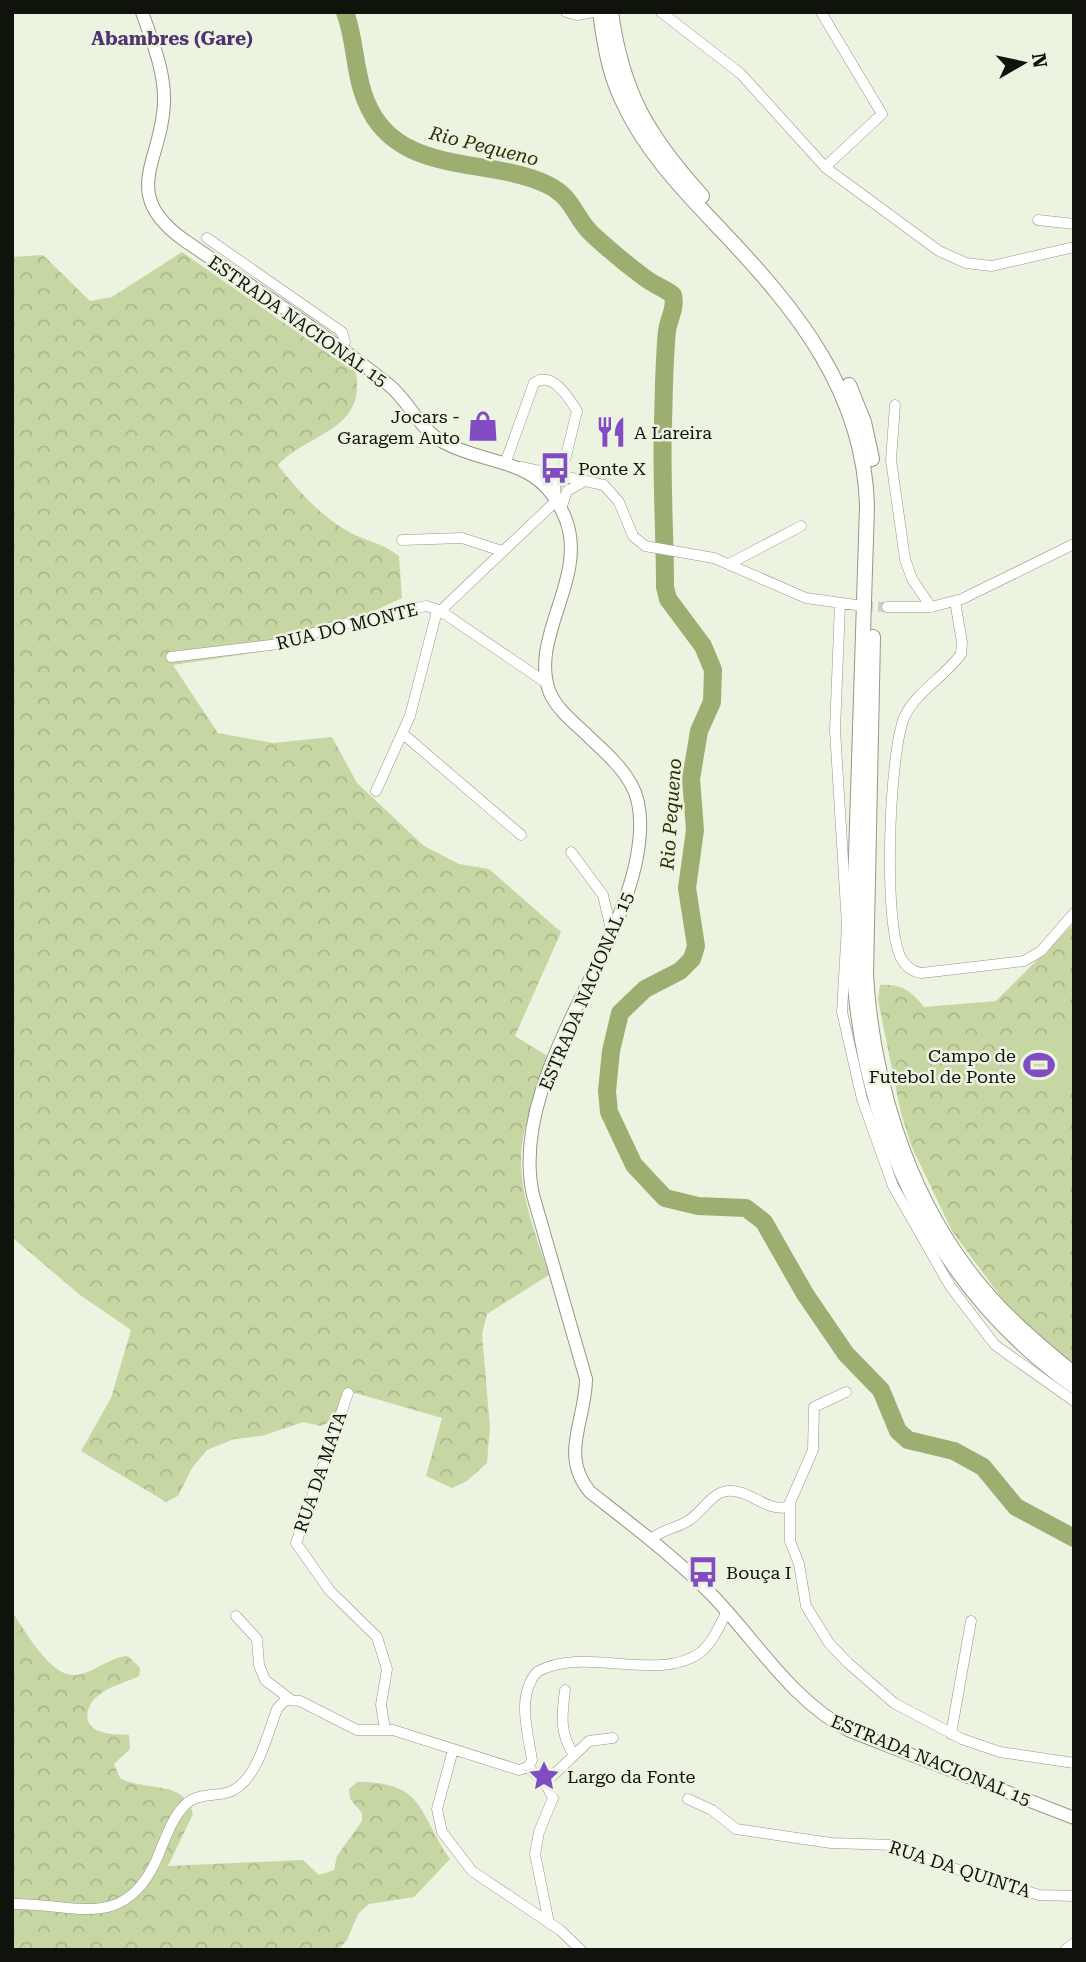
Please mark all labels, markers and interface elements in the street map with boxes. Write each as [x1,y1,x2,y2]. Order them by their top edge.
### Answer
district label: Abambres (Gare) [91,27,253,50]
north arrow [988,28,1058,98]
text: N [1027,51,1052,70]
water label: Rio Pequeno [426,121,541,171]
street label: ESTRADA NACIONAL 15 [204,251,392,391]
place label: Jocars - Garagem Auto [337,406,460,448]
shop icon: Jocars - Garagem Auto [466,409,500,443]
restaurant icon: A Lareira [594,415,628,449]
place label: A Lareira [634,422,712,443]
bus stop icon: Ponte X [538,451,572,485]
place label: Ponte X [578,458,646,479]
street label: RUA DO MONTE [274,598,420,654]
water label: Rio Pequeno [656,757,686,872]
street label: ESTRADA NACIONAL 15 [535,889,637,1093]
place label: Campo de Futebol de Ponte [869,1045,1016,1087]
sports icon: Campo de Futebol de Ponte [1022,1048,1056,1082]
street label: RUA DA MATA [289,1408,351,1535]
bus stop icon: Bouça I [686,1555,720,1589]
place label: Bouça I [726,1562,792,1583]
street label: ESTRADA NACIONAL 15 [828,1710,1034,1810]
place icon: Largo da Fonte [527,1759,561,1793]
place label: Largo da Fonte [567,1766,696,1787]
street label: RUA DA QUINTA [887,1836,1034,1902]

